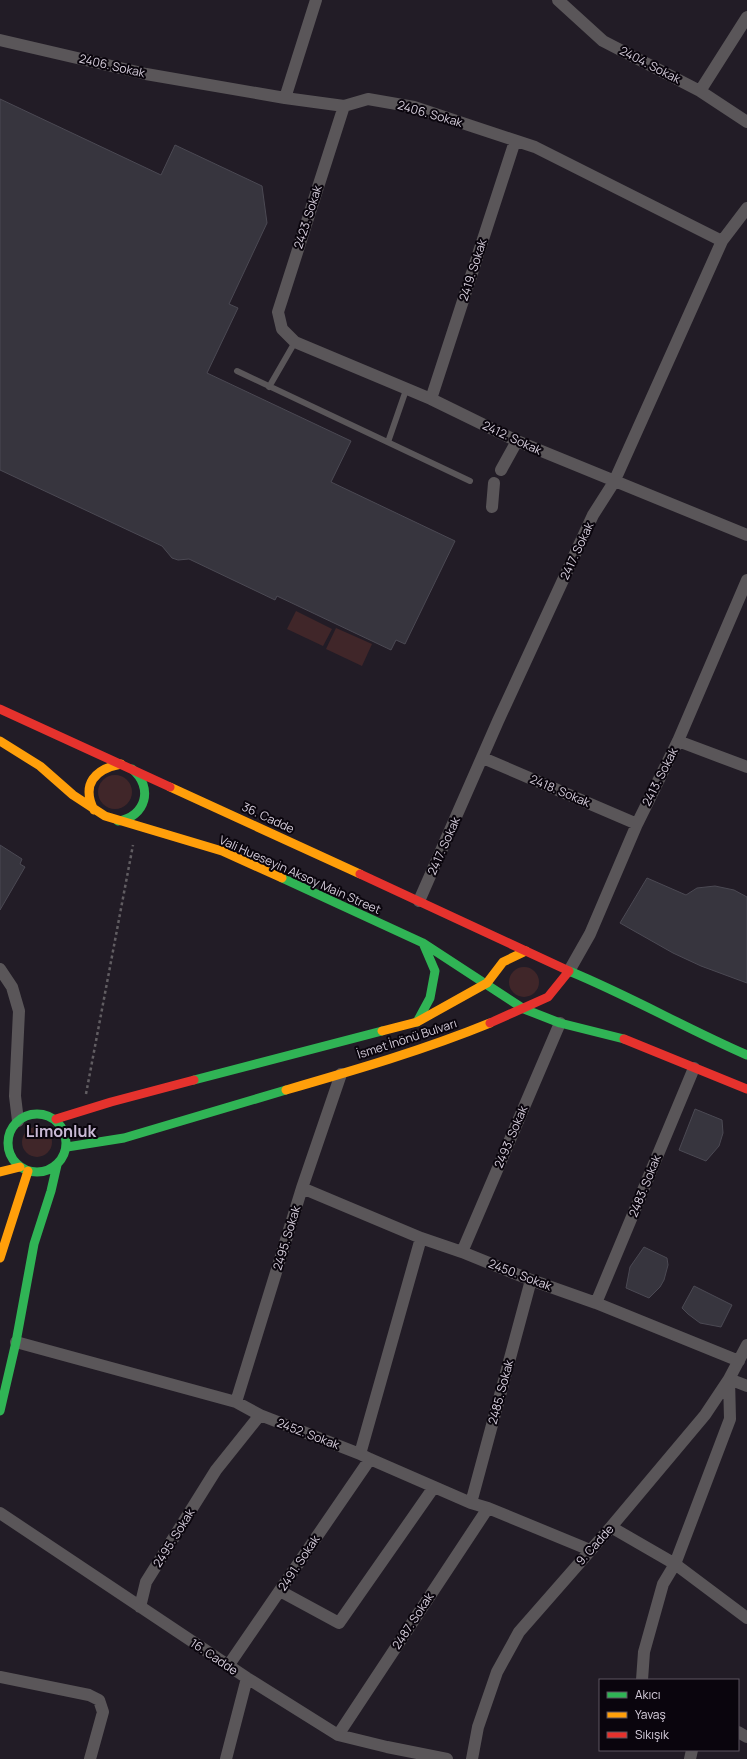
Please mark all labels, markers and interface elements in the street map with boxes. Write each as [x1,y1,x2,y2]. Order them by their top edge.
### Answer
street label: 2404. Sokak [617,42,685,88]
street label: 2406. Sokak [78,50,148,82]
street label: 2406. Sokak [396,96,466,131]
street label: 2423. Sokak [289,182,326,251]
street label: 2419. Sokak [455,236,491,303]
street label: 2412. Sokak [480,416,546,459]
street label: 2417. Sokak [556,518,598,583]
street label: 2413. Sokak [638,744,682,809]
street label: 2418. Sokak [527,770,594,811]
street label: 36. Cadde [239,798,297,837]
street label: 2417. Sokak [423,813,464,878]
street label: Vali Hueseyin Aksoy Main Street [217,831,384,918]
street label: İsmet İnönü Bulvarı [355,1014,459,1063]
street label: 2493. Sokak [490,1102,532,1171]
district label: Limonluk [26,1120,97,1142]
street label: 2483. Sokak [624,1151,665,1219]
street label: 2495. Sokak [269,1203,305,1272]
street label: 2450. Sokak [486,1255,555,1295]
street label: 2485. Sokak [484,1357,518,1426]
street label: 2452. Sokak [274,1414,343,1454]
street label: 2495. Sokak [149,1504,199,1570]
street label: 9. Cadde [572,1521,617,1569]
street label: 2491. Sokak [274,1531,324,1594]
street label: 2487. Sokak [388,1588,438,1652]
street label: 16. Cadde [187,1634,241,1679]
legend [599,1679,739,1751]
text: Akıcı [635,1686,661,1703]
text: Yavaş [635,1706,666,1723]
text: Sıkışık [635,1726,670,1743]

